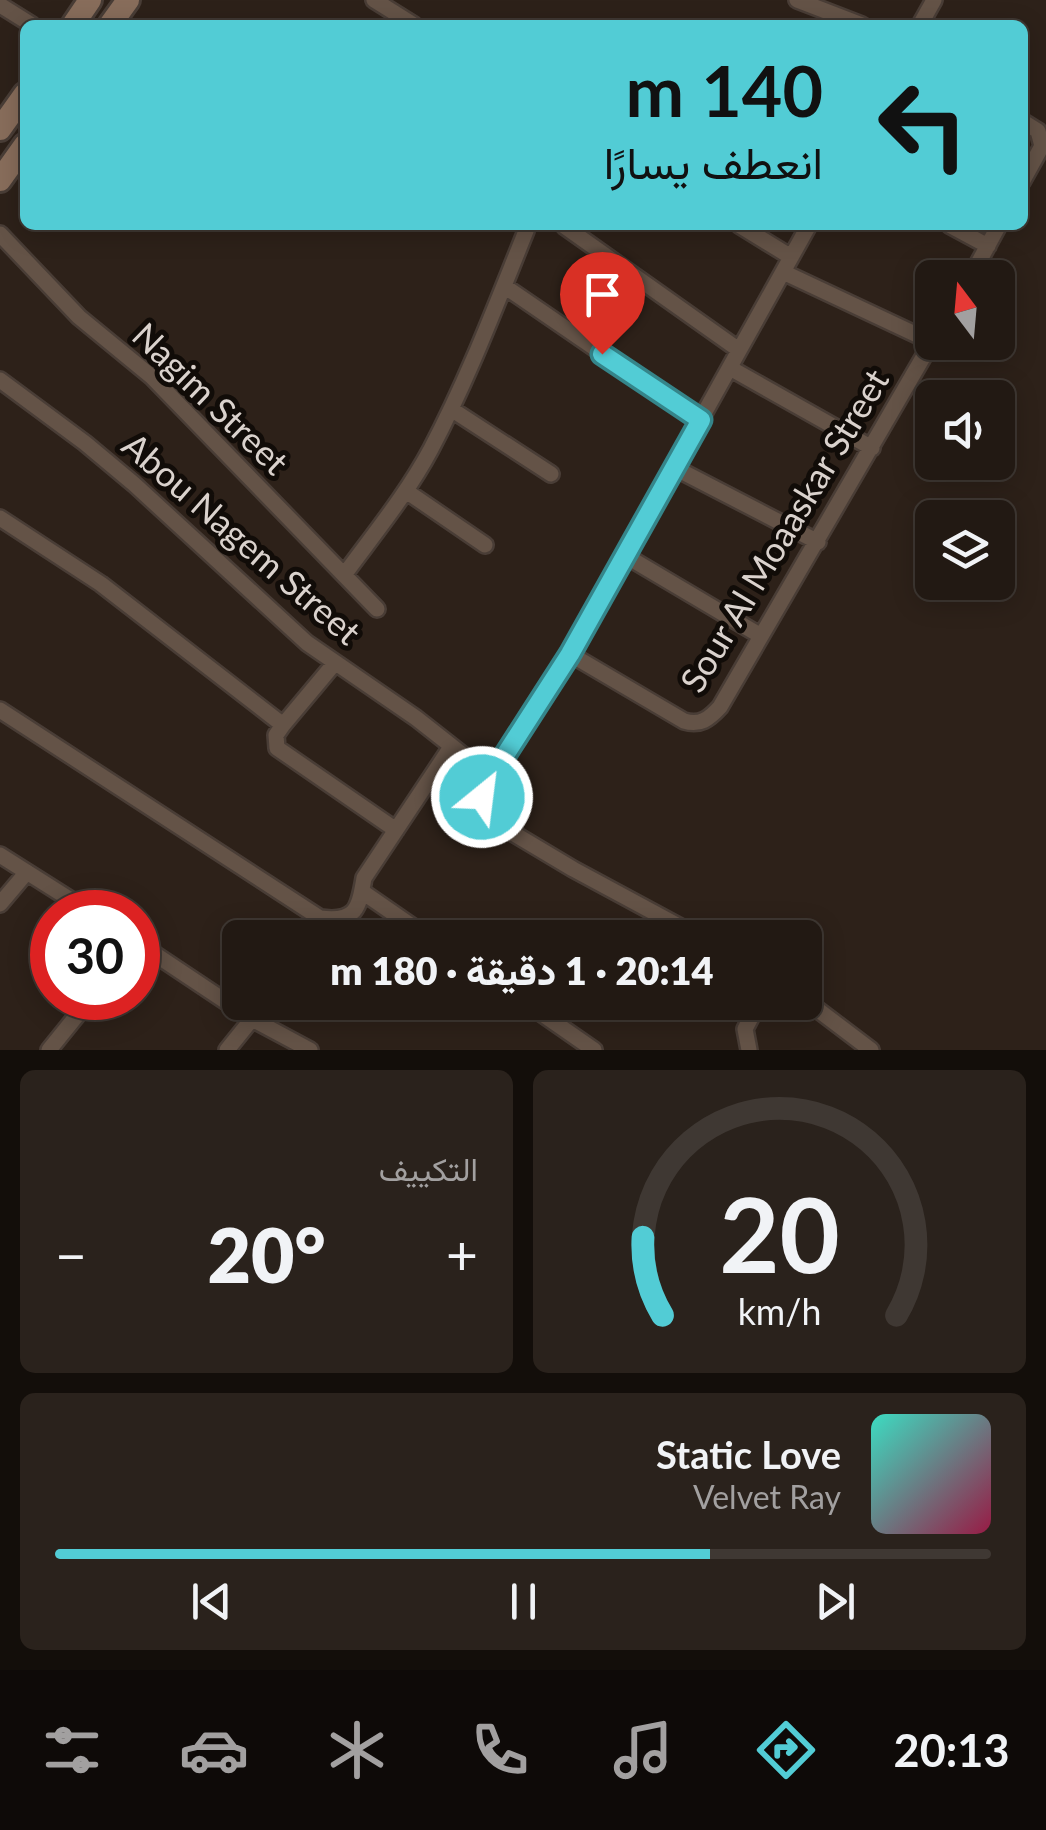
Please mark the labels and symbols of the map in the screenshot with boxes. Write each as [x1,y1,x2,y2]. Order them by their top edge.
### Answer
pin [560,252,645,355]
north arrow [915,260,1015,360]
street label: Nagim Street [125,313,298,482]
street label: Sour Al Moaaskar Street [670,361,897,699]
street label: Abou Nagem Street [115,423,370,653]
position arrow [430,745,534,849]
speed limit sign: 30 [30,890,160,1020]

